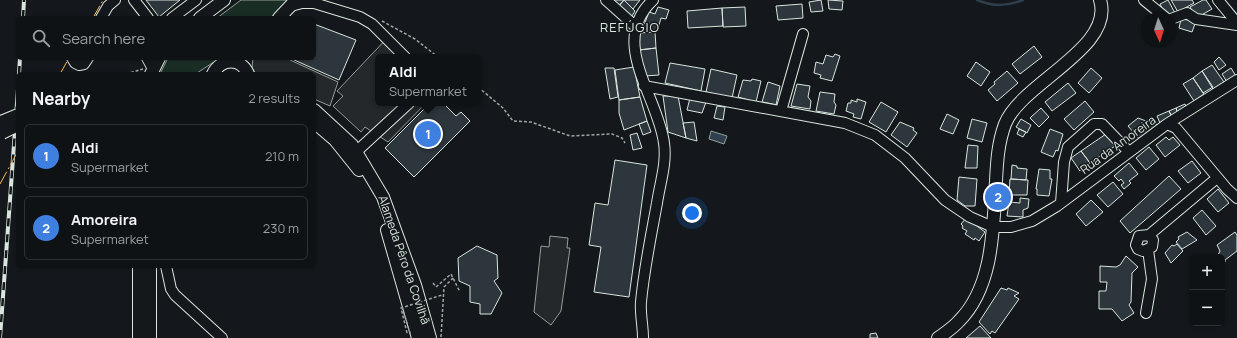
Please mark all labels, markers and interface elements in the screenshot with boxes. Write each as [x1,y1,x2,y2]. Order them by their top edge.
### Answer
north arrow [1141,12,1177,48]
search box [16,16,316,60]
district label: REFÚGIO [600,18,660,36]
icon: search [30,27,52,49]
text: Search here [62,28,145,49]
popup [375,54,481,106]
text: Aldi [389,61,417,82]
text: Supermarket [389,82,467,100]
text: Nearby [32,87,90,110]
text: 2 results [248,89,300,107]
street label: Rua da Amoreira [1076,111,1159,178]
pin: 1 [415,119,441,149]
text: Aldi [71,137,99,158]
text: 1 [43,147,49,165]
text: 210 m [265,147,299,165]
text: Supermarket [71,158,149,176]
pin: 2 [985,182,1011,212]
street label: Alameda Pêro da Covilhã [374,193,435,327]
your location [682,203,702,223]
text: Amoreira [71,209,137,230]
text: 2 [42,219,50,237]
text: 230 m [263,219,299,237]
text: Supermarket [71,230,149,248]
map controls [1189,254,1225,326]
button: + [1189,254,1225,290]
button: − [1189,290,1225,326]

